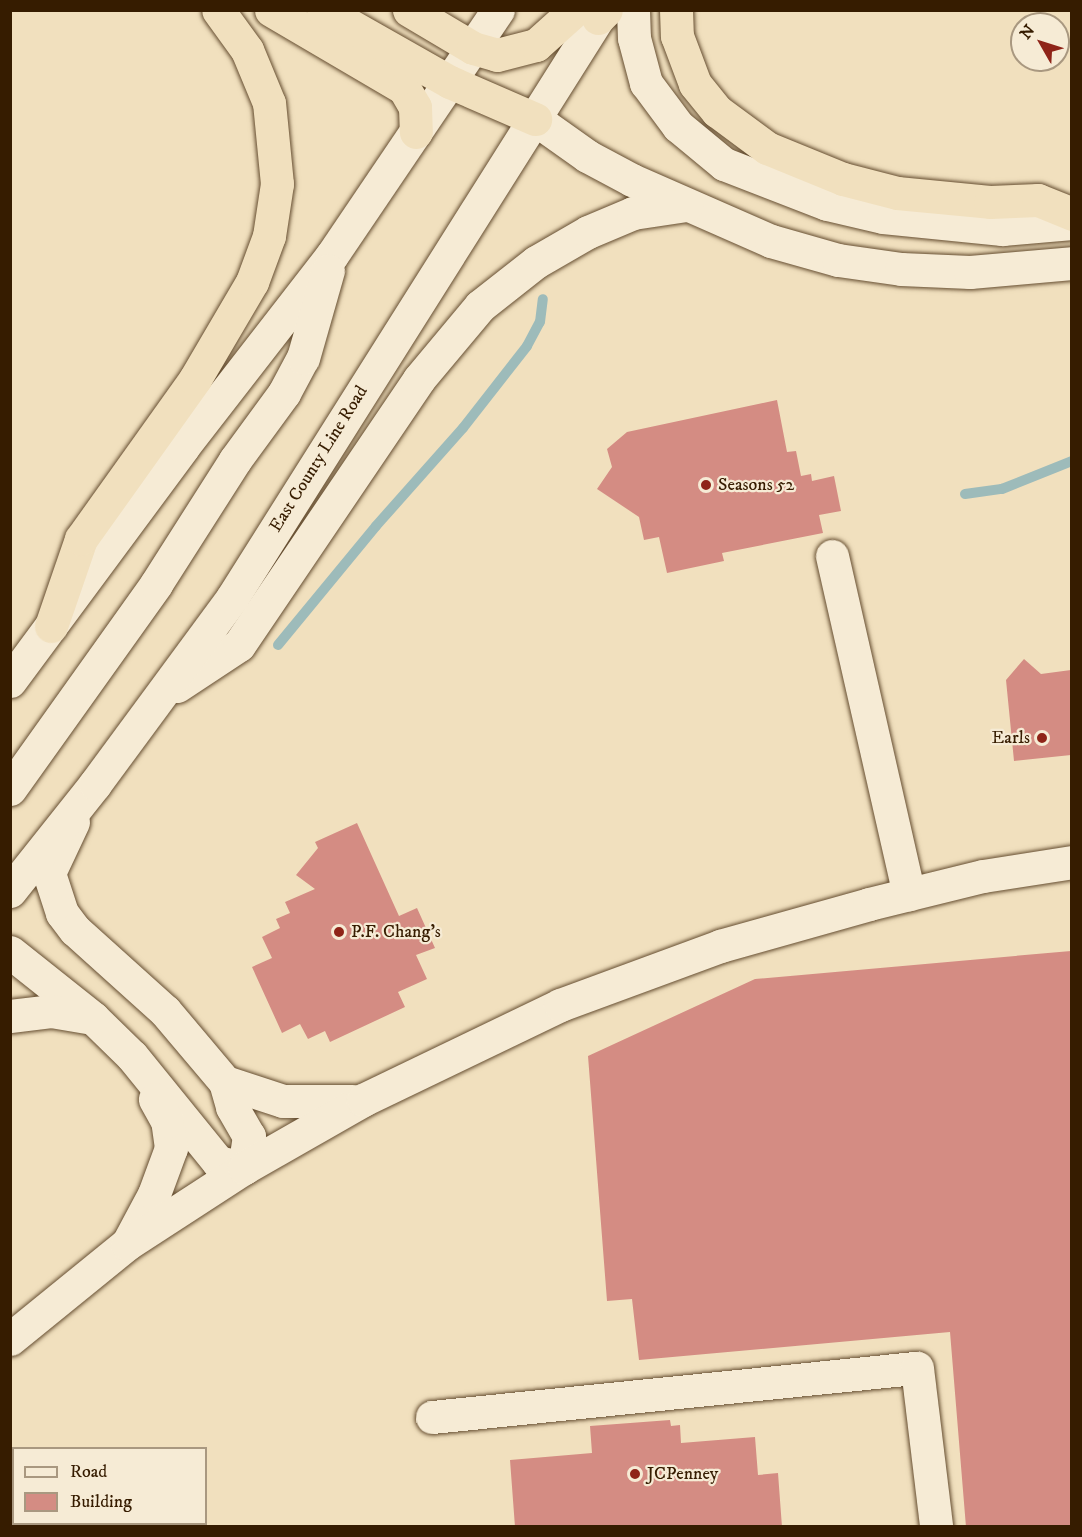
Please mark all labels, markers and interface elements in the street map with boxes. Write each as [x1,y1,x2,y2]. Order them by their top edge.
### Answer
north arrow [1010,12,1070,72]
text: N [1016,21,1039,43]
street label: East County Line Road [265,382,373,536]
place label: Seasons 52 [718,474,794,496]
marker: Seasons 52 [699,478,713,492]
place label: Earls [992,727,1030,749]
marker: Earls [1035,731,1049,745]
place label: P.F. Chang's [351,921,441,943]
marker: P.F. Chang's [332,925,346,939]
legend [12,1447,207,1525]
text: Road [70,1461,107,1483]
place label: JCPenney [647,1463,718,1485]
marker: JCPenney [628,1467,642,1481]
text: Building [70,1491,132,1513]

